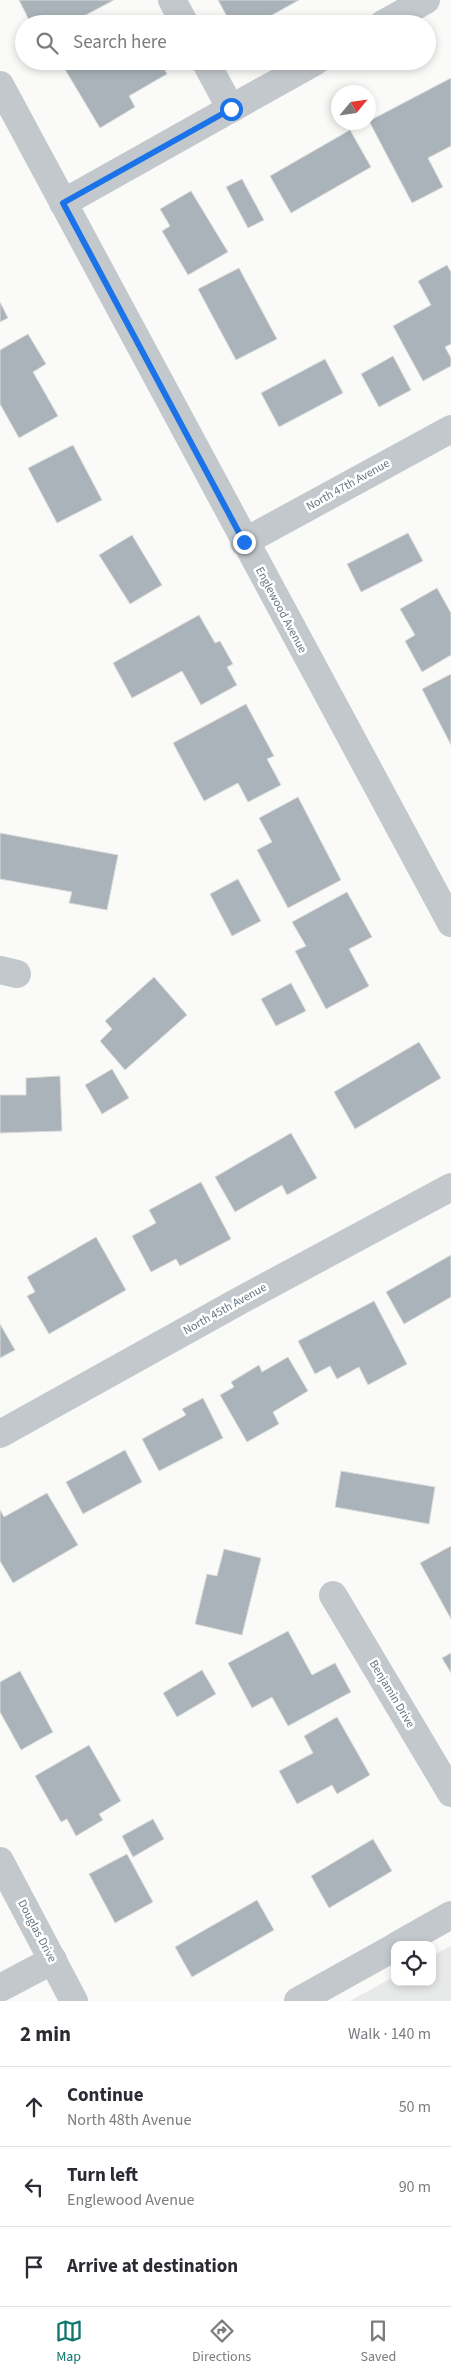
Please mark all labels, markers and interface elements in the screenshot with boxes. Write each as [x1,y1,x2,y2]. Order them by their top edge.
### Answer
search box [15,15,436,70]
icon: search [33,29,61,57]
text: Search here [73,29,167,56]
north arrow [331,85,376,130]
route start [220,98,243,121]
street label: North 47th Avenue [303,455,393,515]
route end [233,531,256,554]
street label: Englewood Avenue [251,564,311,656]
street label: North 45th Avenue [180,1279,270,1339]
street label: Benjamin Drive [365,1657,419,1731]
street label: Douglas Drive [13,1897,61,1965]
map controls [391,1941,436,1986]
button: locate [391,1941,436,1986]
text: 2 min [20,2019,71,2049]
text: Walk · 140 m [348,2023,431,2045]
text: Continue [67,2082,144,2109]
icon: ahead [20,2093,48,2121]
text: 50 m [399,2096,431,2118]
text: North 48th Avenue [67,2109,191,2131]
text: Turn left [67,2162,138,2189]
icon: left [20,2173,48,2201]
text: 90 m [399,2176,431,2198]
text: Englewood Avenue [67,2189,195,2211]
icon: arrive [20,2253,48,2281]
text: Arrive at destination [67,2253,238,2280]
tab: Map [55,2317,83,2367]
tab: Directions [192,2317,251,2367]
tab: Saved [361,2317,396,2367]

